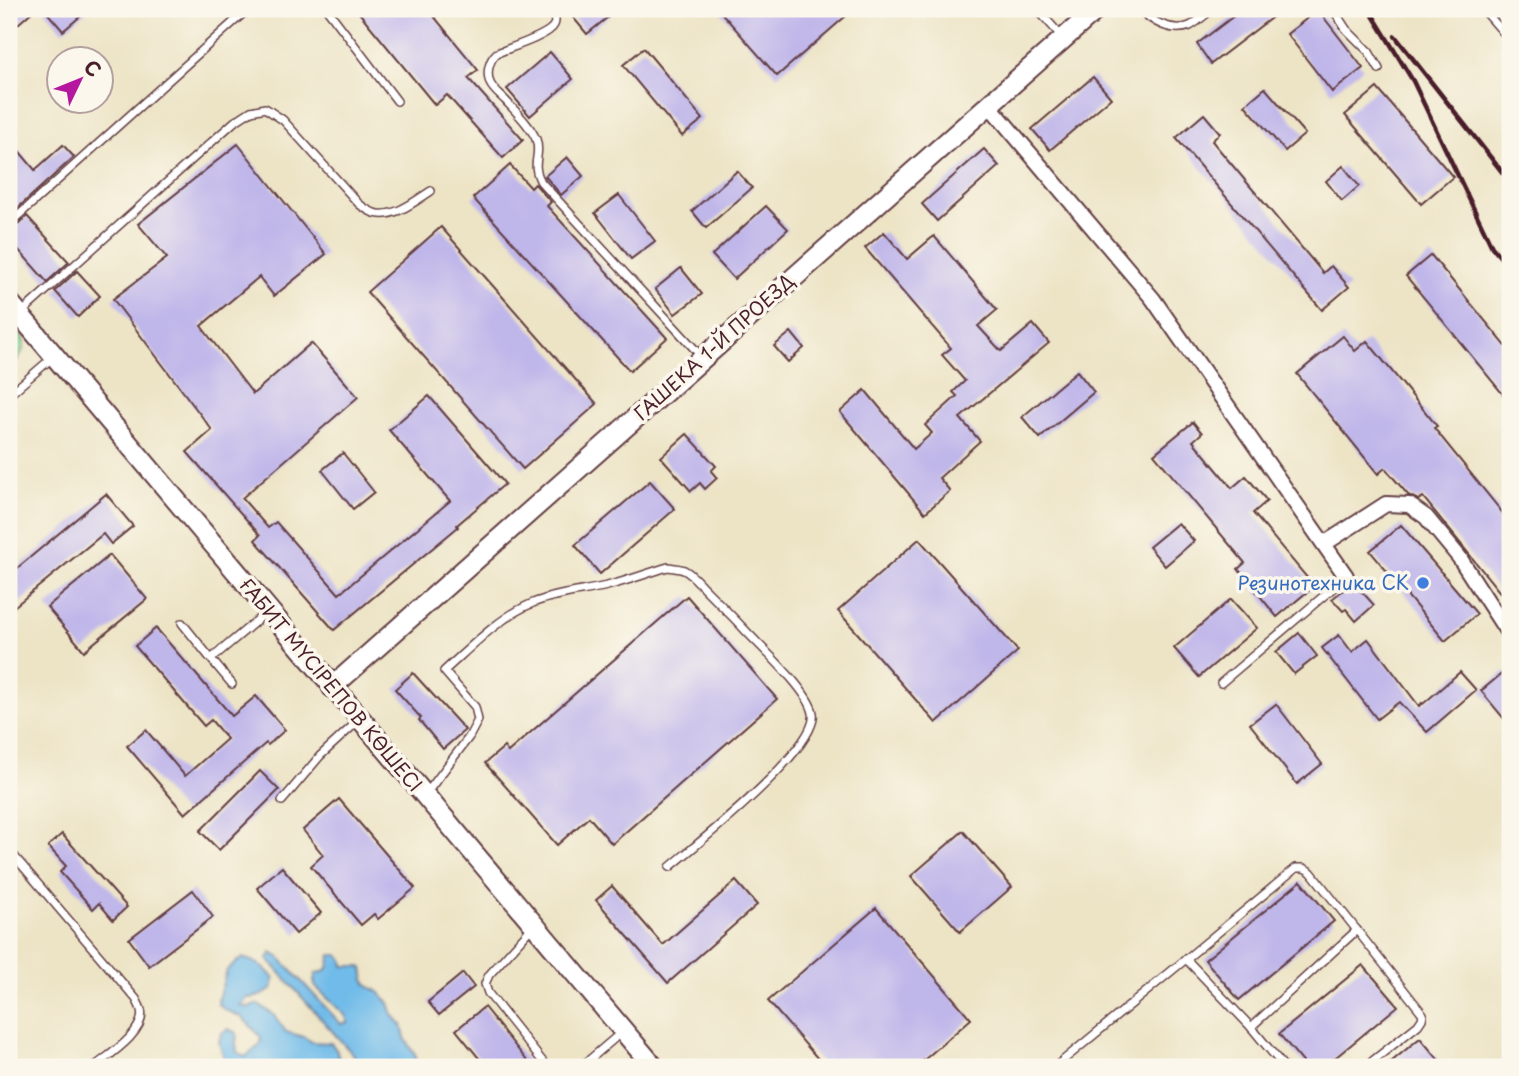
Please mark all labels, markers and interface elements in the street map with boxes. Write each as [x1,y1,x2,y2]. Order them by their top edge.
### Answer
north arrow [46,46,116,116]
text: С [78,53,108,83]
street label: ГАШЕКА 1-Й ПРОЕЗД [627,266,800,426]
place label: Резинотехника СК [1238,568,1409,596]
street label: ҒАБИТ МҮСІРЕПОВ КӨШЕСІ [234,572,429,797]
marker: Резинотехника СК [1415,575,1431,591]

